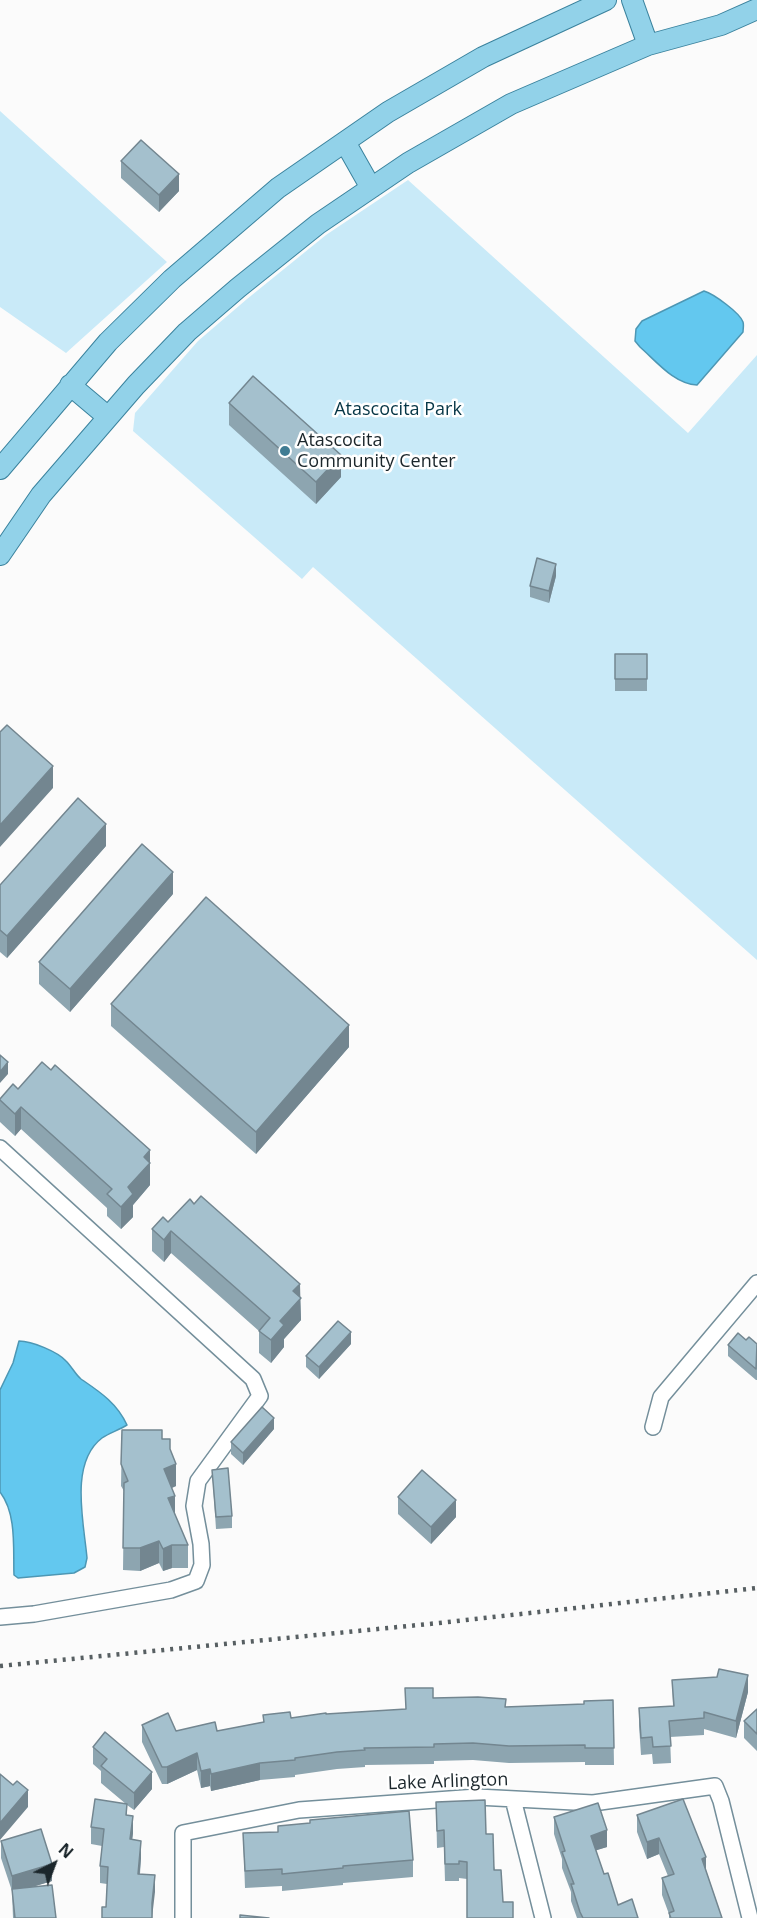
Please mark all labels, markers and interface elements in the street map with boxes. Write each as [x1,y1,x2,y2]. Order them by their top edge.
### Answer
park label: Atascocita Park [334,399,462,421]
place label: Atascocita Community Center [297,430,456,472]
marker: Atascocita Community Center [278,444,292,458]
street label: Lake Arlington [387,1769,509,1795]
north arrow [24,1834,84,1894]
text: N [54,1838,78,1863]

